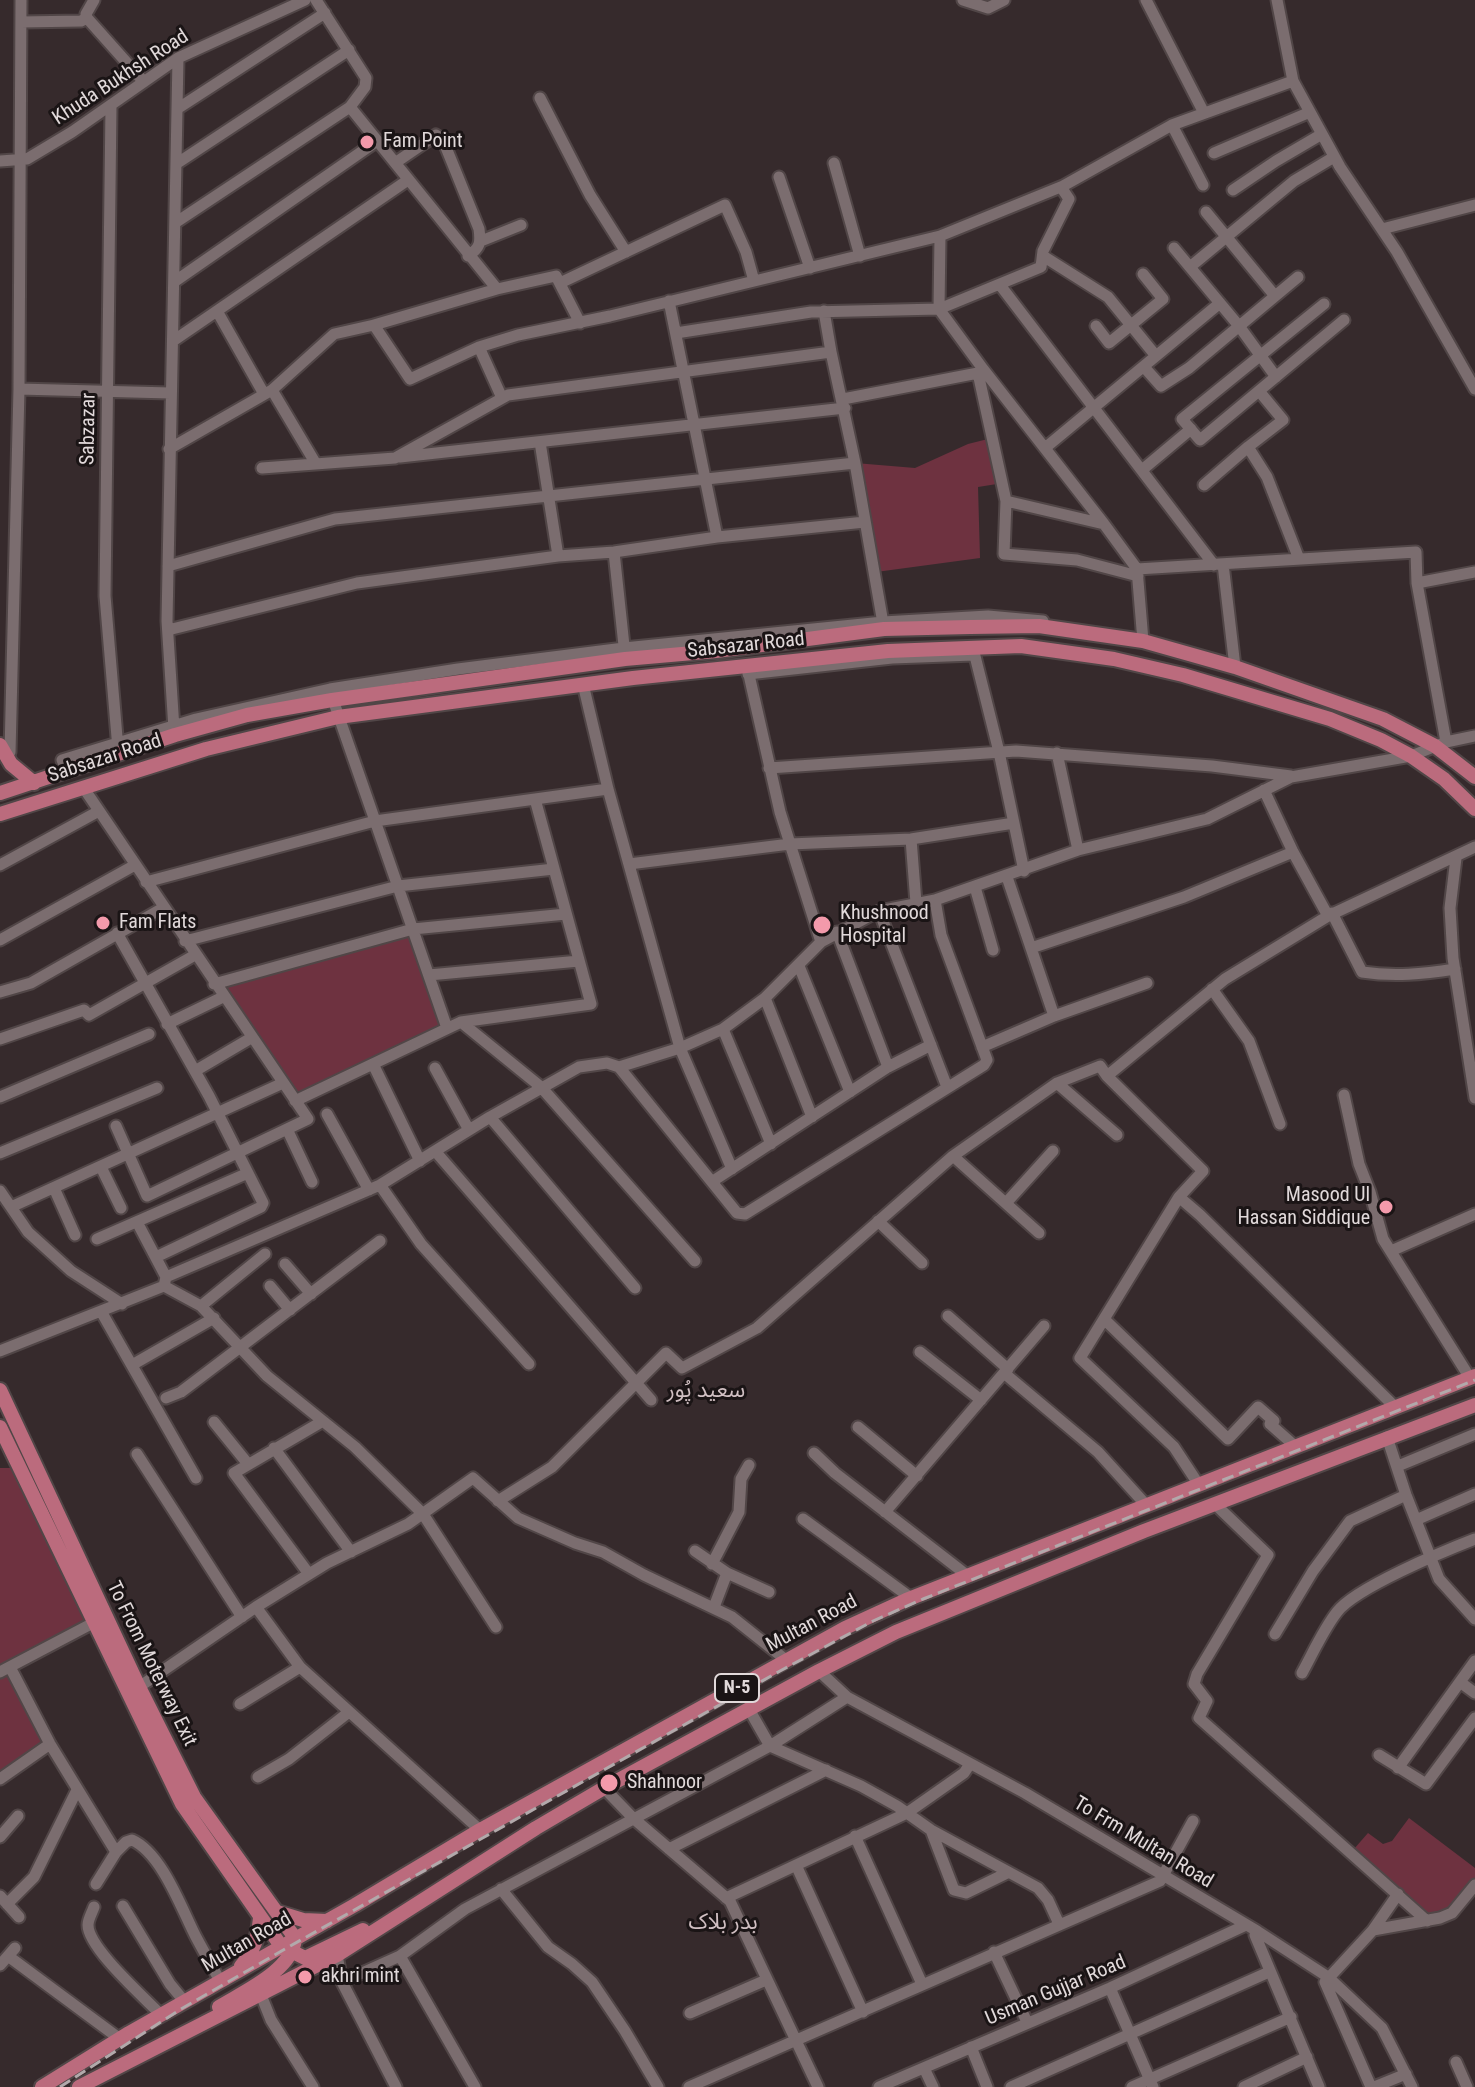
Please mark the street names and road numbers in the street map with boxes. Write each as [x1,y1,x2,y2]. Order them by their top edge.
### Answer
street label: Khuda Bukhsh Road [49,25,193,131]
street label: Sabzazar [76,393,102,465]
street label: Sabsazar Road [686,628,806,664]
street label: Sabsazar Road [45,729,165,789]
street label: To From Moterway Exit [101,1578,201,1750]
street label: Multan Road [763,1590,861,1658]
road number: N-5 [715,1674,759,1702]
street label: To Frm Multan Road [1069,1792,1217,1894]
street label: Multan Road [198,1908,296,1978]
street label: Usman Gujjar Road [982,1951,1130,2031]

